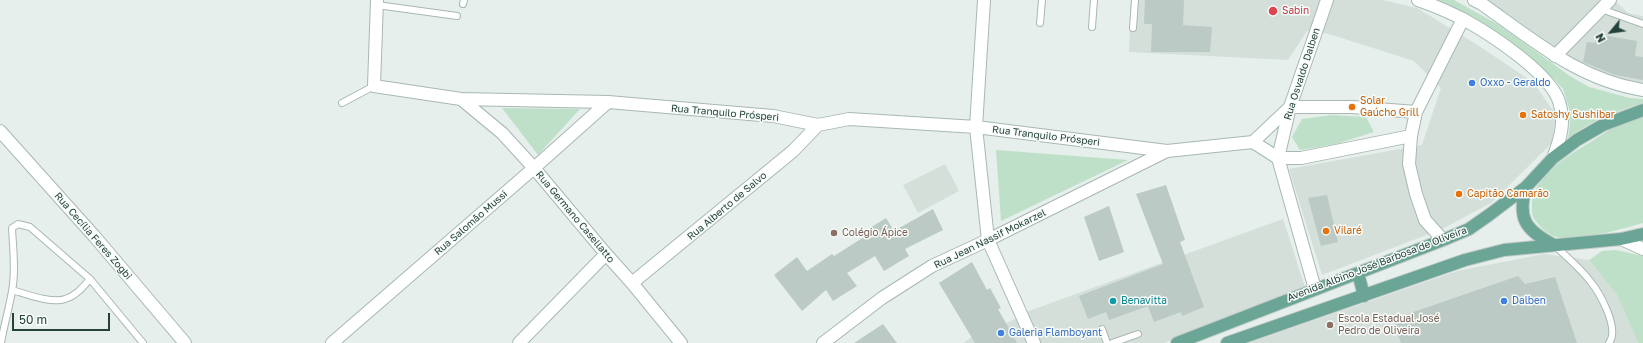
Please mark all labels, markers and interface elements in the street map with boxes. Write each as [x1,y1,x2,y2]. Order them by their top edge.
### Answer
marker: Sabin [1267,5,1279,17]
place label: Sabin [1282,5,1309,17]
north arrow [1591,12,1631,52]
street label: Rua Osvaldo Dalben [1281,26,1323,122]
text: N [1592,31,1608,45]
place label: Oxxo - Geraldo [1480,77,1551,89]
marker: Oxxo - Geraldo [1467,78,1477,88]
place label: Solar Gaúcho Grill [1360,95,1419,118]
street label: Rua Tranquilo Prósperi [671,102,779,124]
marker: Solar Gaúcho Grill [1347,102,1357,112]
place label: Satoshy Sushibar [1531,109,1615,121]
marker: Satoshy Sushibar [1518,110,1528,120]
street label: Rua Tranquilo Prósperi [991,123,1101,149]
street label: Rua Germano Casellatto [533,169,617,265]
street label: Rua Alberto de Salvo [685,169,769,243]
street label: Rua Salomão Mussi [432,188,510,258]
place label: Capitão Camarão [1467,188,1549,200]
marker: Capitão Camarão [1454,189,1464,199]
street label: Rua Cecília Feres Zogbi [52,190,134,282]
street label: Rua Jean Nassif Mokarzel [932,207,1048,271]
street label: Avenida Albino José Barbosa de Oliveira [1285,224,1469,304]
place label: Vilaré [1334,225,1362,237]
marker: Vilaré [1321,226,1331,236]
place label: Colégio Ápice [842,227,908,239]
marker: Colégio Ápice [829,228,839,238]
place label: Benavitta [1121,295,1167,307]
place label: Dalben [1512,295,1546,307]
marker: Benavitta [1108,296,1118,306]
marker: Dalben [1499,296,1509,306]
scale bar [14,305,112,331]
text: 50 m [19,312,47,327]
place label: Escola Estadual José Pedro de Oliveira [1338,313,1439,336]
marker: Escola Estadual José Pedro de Oliveira [1325,320,1335,330]
place label: Galeria Flamboyant [1009,327,1102,339]
marker: Galeria Flamboyant [996,328,1006,338]

